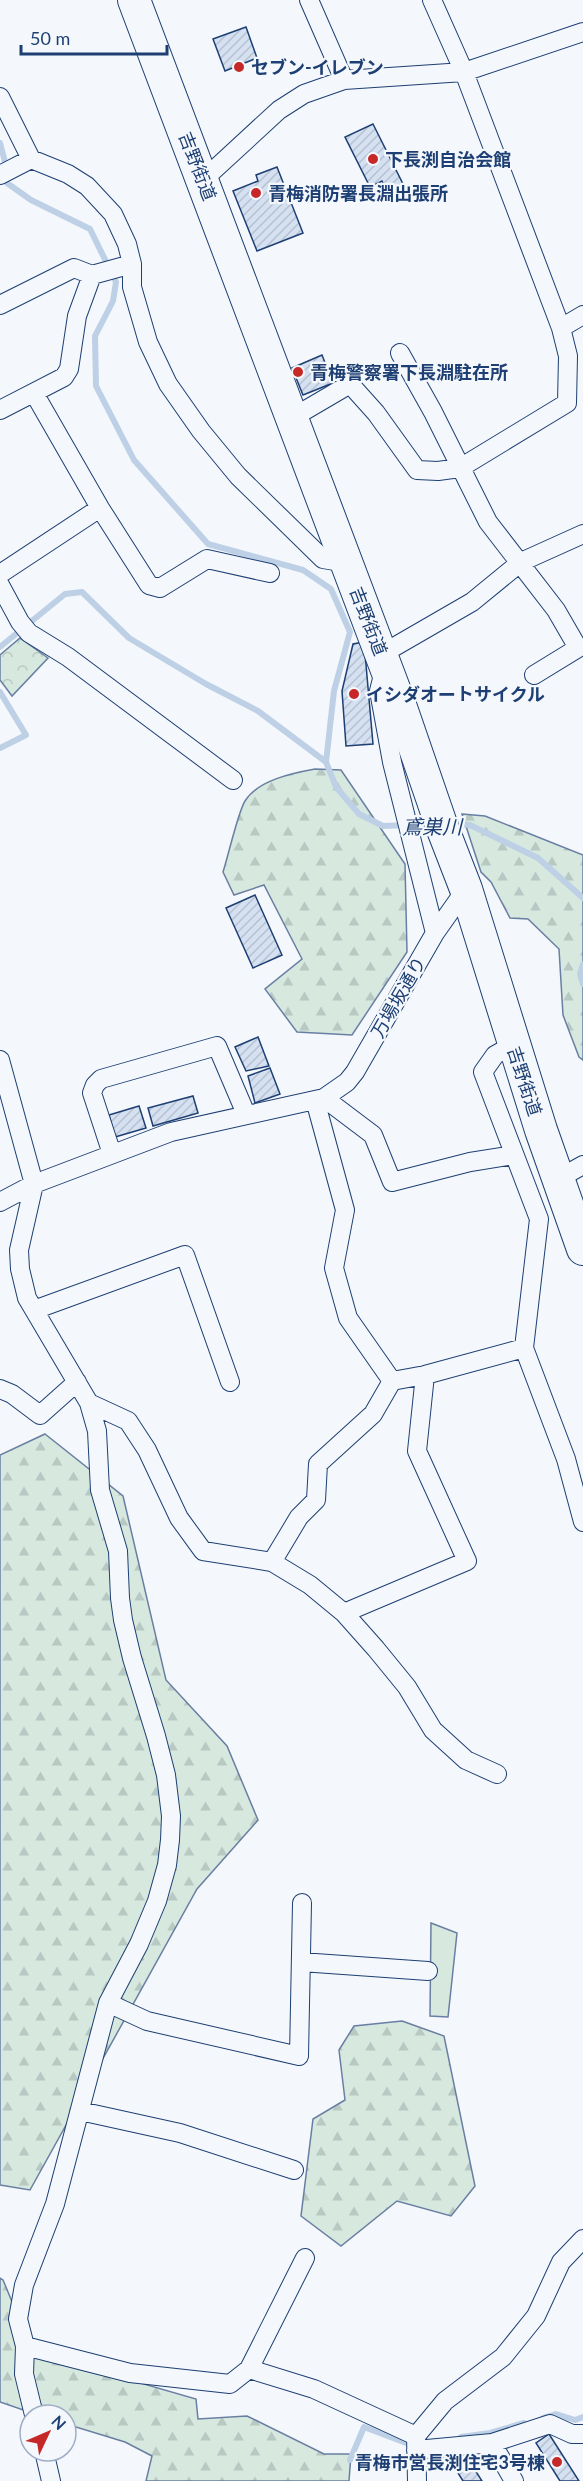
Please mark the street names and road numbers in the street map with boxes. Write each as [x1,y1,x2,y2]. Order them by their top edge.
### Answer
street label: 吉野街道 [175,128,221,204]
street label: 吉野街道 [346,583,392,659]
street label: 万場坂通り [366,953,430,1041]
street label: 吉野街道 [503,1043,547,1119]

